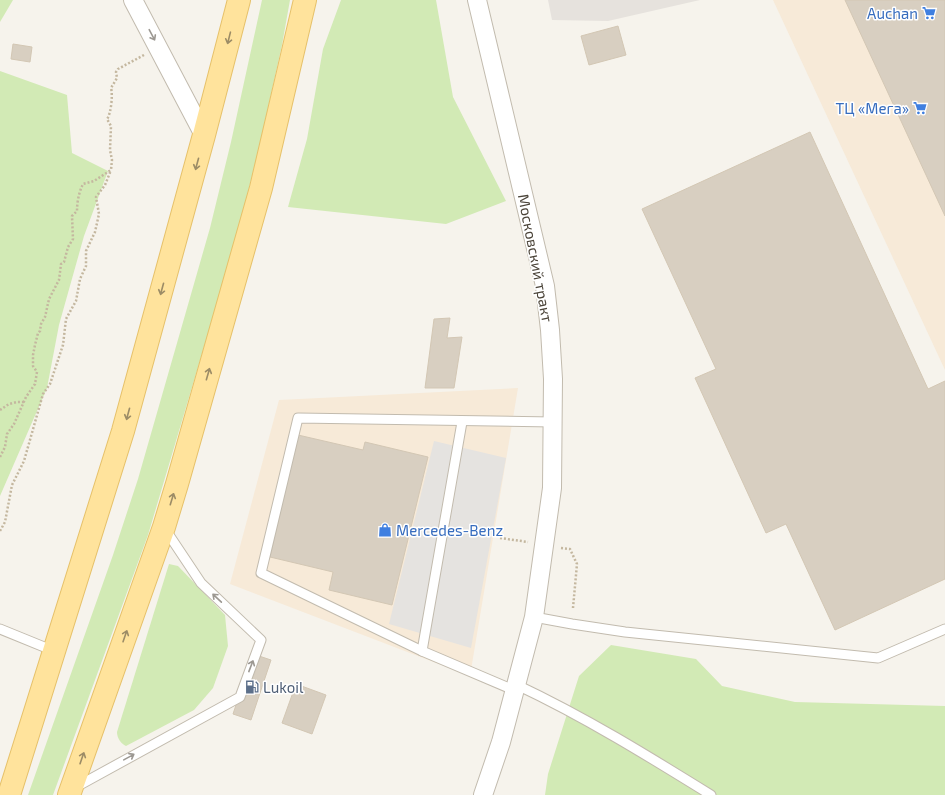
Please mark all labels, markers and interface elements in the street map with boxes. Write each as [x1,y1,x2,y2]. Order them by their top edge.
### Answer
place label: Auchan [867,4,918,22]
supermarket icon: Auchan [921,5,937,21]
one-way arrow [148,28,156,40]
one-way arrow [225,31,232,44]
place label: ТЦ «Мега» [836,99,909,117]
supermarket icon: ТЦ «Мега» [912,100,928,116]
one-way arrow [192,157,200,170]
street label: Московский тракт [515,192,557,324]
one-way arrow [158,282,165,295]
one-way arrow [205,368,212,381]
one-way arrow [123,408,131,421]
one-way arrow [169,493,176,506]
place label: Mercedes-Benz [396,521,503,539]
shop icon: Mercedes-Benz [377,522,393,538]
one-way arrow [212,594,223,603]
one-way arrow [122,630,130,642]
one-way arrow [248,660,255,673]
place label: Lukoil [263,678,304,696]
fuel station icon: Lukoil [244,679,260,695]
one-way arrow [79,753,87,765]
one-way arrow [123,753,135,761]

